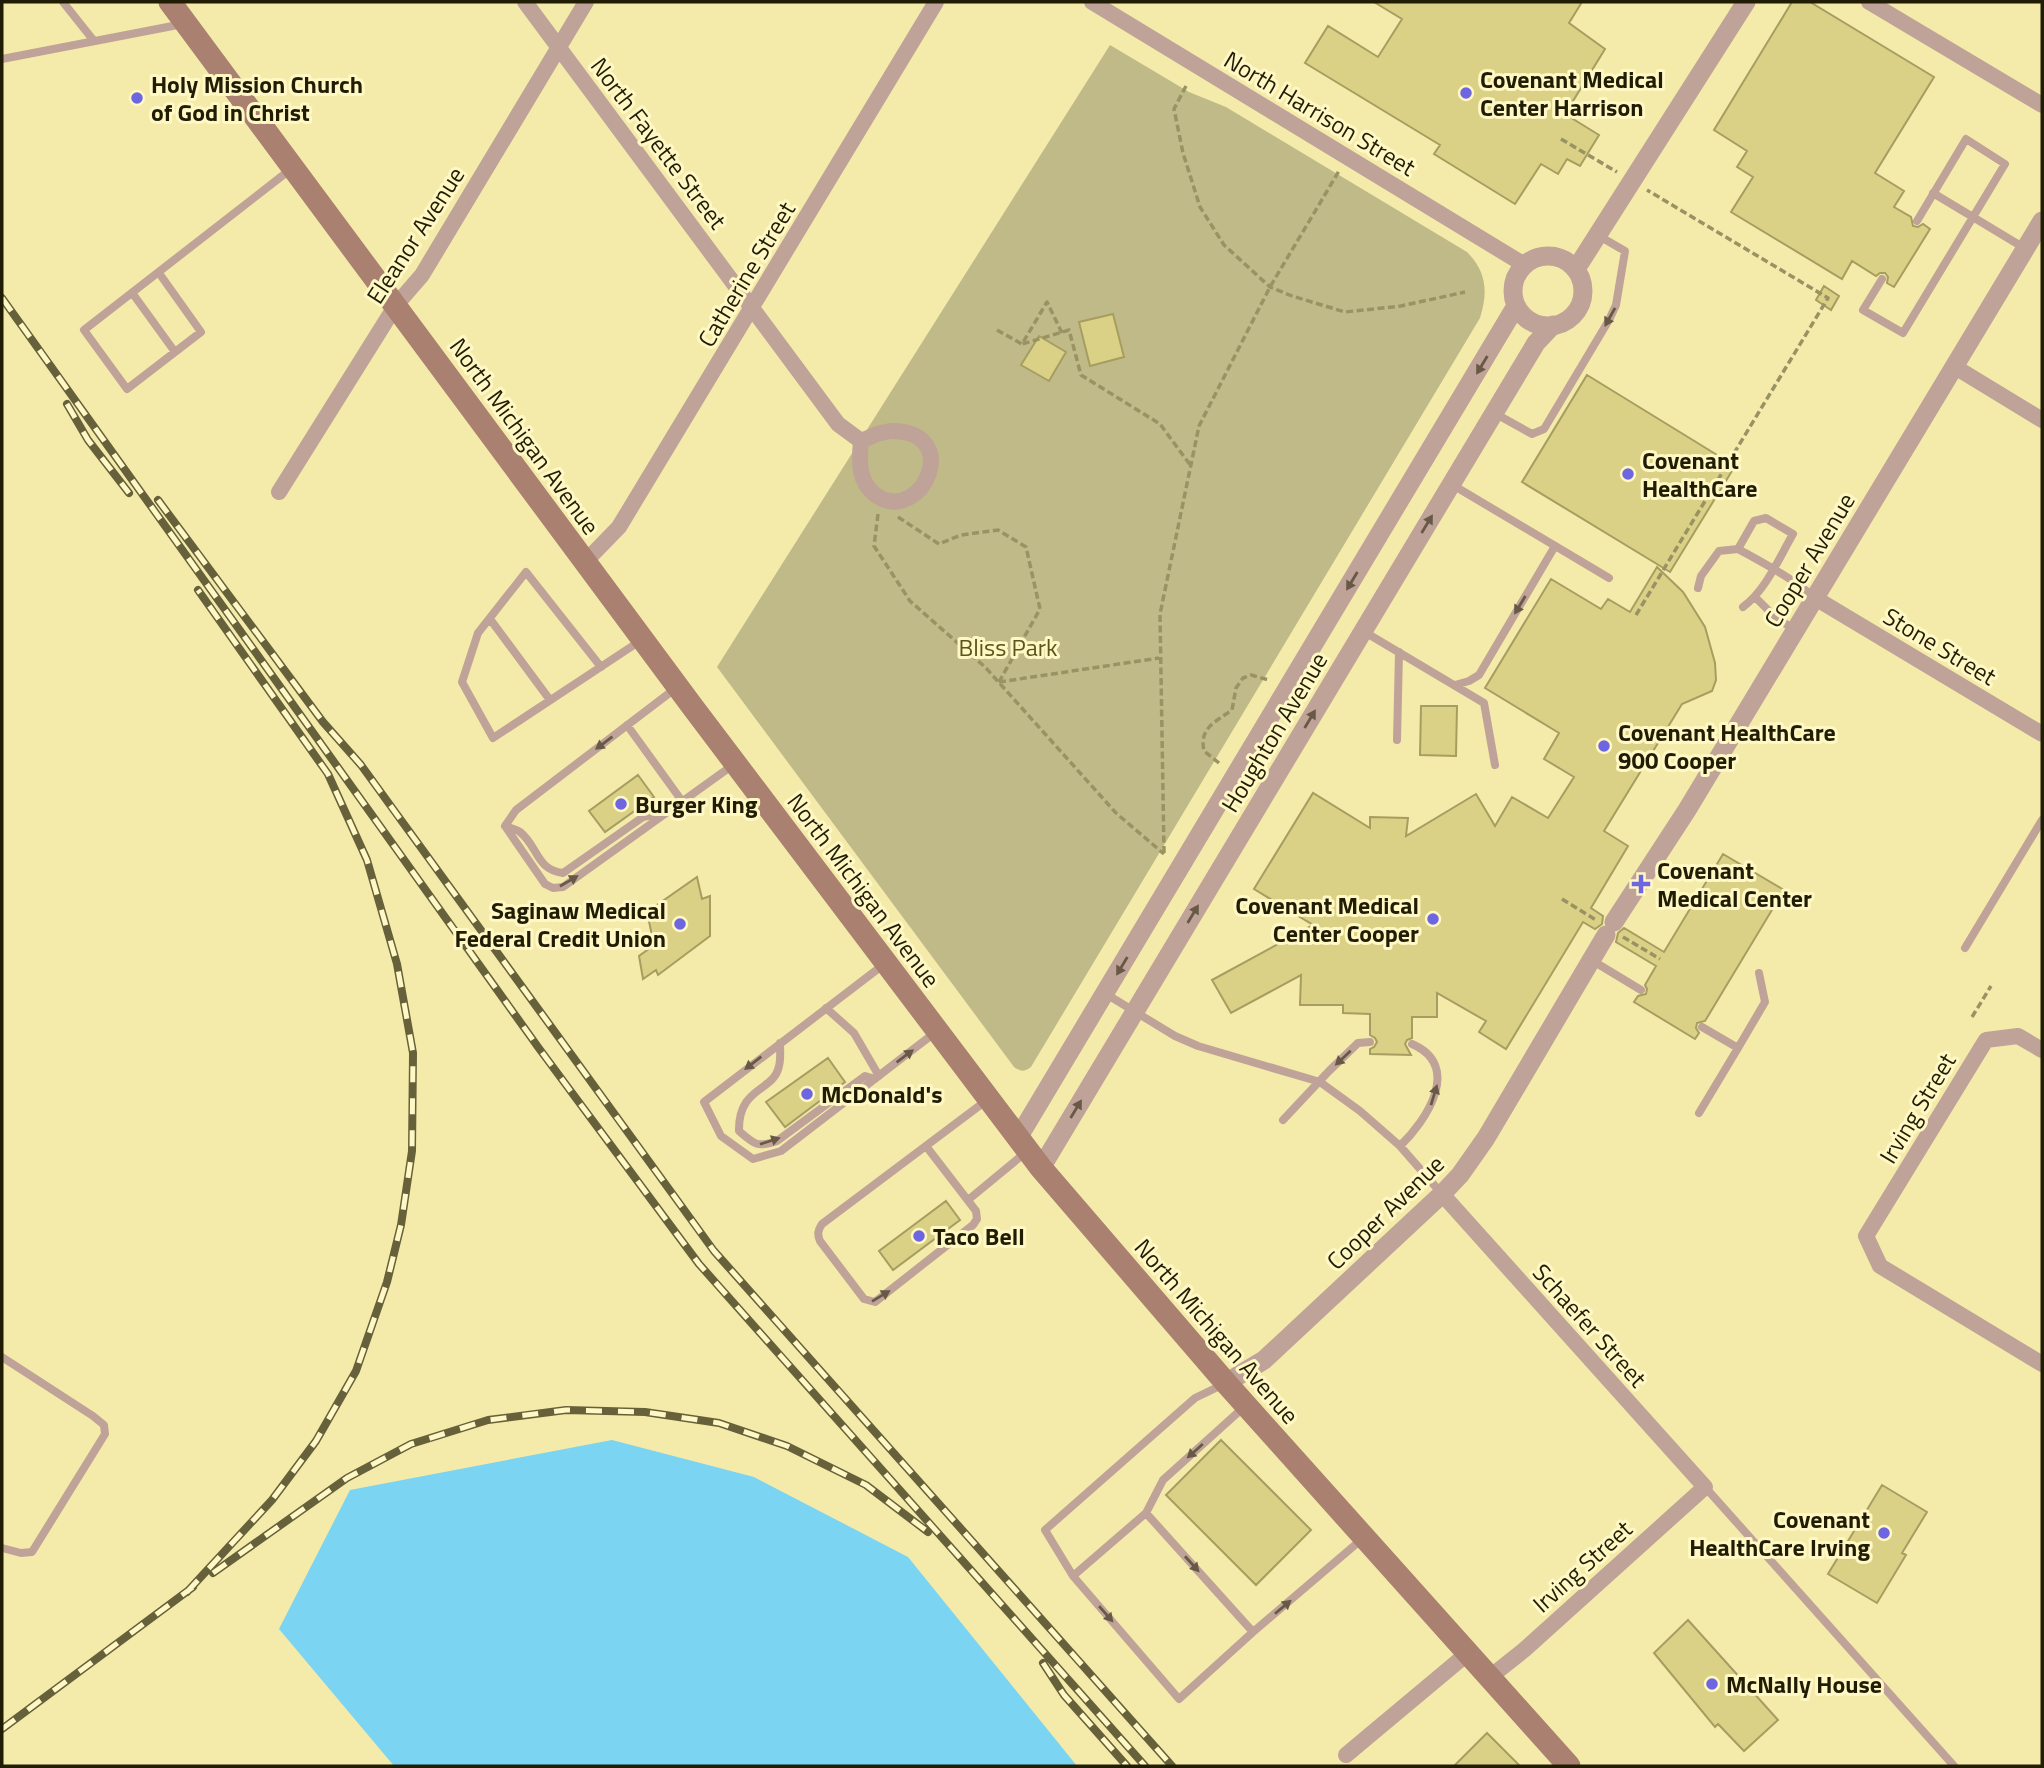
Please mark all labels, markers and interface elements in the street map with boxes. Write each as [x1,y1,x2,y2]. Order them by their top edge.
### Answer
street label: North Harrison Street [1217,42,1423,185]
street label: North Fayette Street [582,50,736,237]
place label: Covenant Medical Center Harrison [1480,61,1664,125]
place label: Holy Mission Church of God in Christ [151,66,363,130]
marker: Covenant Medical Center Harrison [1458,85,1474,101]
marker: Holy Mission Church of God in Christ [129,90,145,106]
street label: Eleanor Avenue [357,159,473,311]
street label: Catherine Street [688,194,804,354]
one-way arrow [1604,307,1616,326]
street label: North Michigan Avenue [441,330,609,542]
one-way arrow [1476,356,1488,375]
place label: Covenant HealthCare [1642,442,1758,506]
marker: Covenant HealthCare [1620,466,1636,482]
street label: Cooper Avenue [1755,486,1863,634]
one-way arrow [1421,514,1434,533]
one-way arrow [1346,572,1358,591]
one-way arrow [1514,595,1527,614]
street label: Stone Street [1877,598,2004,694]
park label: Bliss Park [958,629,1058,665]
street label: Houghton Avenue [1212,645,1336,819]
one-way arrow [1304,710,1317,729]
place label: Covenant HealthCare 900 Cooper [1618,714,1836,778]
one-way arrow [595,735,613,749]
marker: Covenant HealthCare 900 Cooper [1596,738,1612,754]
street label: North Michigan Avenue [779,785,949,995]
place label: Burger King [635,786,758,822]
marker: Burger King [613,796,629,812]
place label: Covenant Medical Center [1657,852,1812,916]
marker: Covenant Medical Center [1631,874,1651,894]
one-way arrow [559,876,579,888]
place label: Covenant Medical Center Cooper [1235,887,1419,951]
place label: Saginaw Medical Federal Credit Union [454,892,666,956]
one-way arrow [1187,905,1200,924]
marker: Covenant Medical Center Cooper [1425,911,1441,927]
marker: Saginaw Medical Federal Credit Union [672,916,688,932]
one-way arrow [1116,956,1128,975]
street label: Irving Street [1870,1045,1964,1170]
one-way arrow [895,1049,914,1063]
one-way arrow [1335,1049,1352,1065]
one-way arrow [745,1056,763,1071]
place label: McDonald's [821,1076,943,1112]
one-way arrow [1430,1084,1440,1105]
marker: McDonald's [799,1086,815,1102]
one-way arrow [1070,1100,1083,1119]
one-way arrow [760,1136,781,1146]
street label: Cooper Avenue [1318,1146,1452,1278]
place label: Taco Bell [933,1218,1025,1254]
marker: Taco Bell [911,1228,927,1244]
street label: North Michigan Avenue [1126,1230,1308,1432]
street label: Schaefer Street [1524,1255,1656,1395]
one-way arrow [871,1290,890,1302]
one-way arrow [1187,1442,1204,1458]
place label: Covenant HealthCare Irving [1689,1501,1870,1565]
street label: Irving Street [1524,1511,1640,1621]
marker: Covenant HealthCare Irving [1876,1525,1892,1541]
one-way arrow [1184,1555,1199,1572]
one-way arrow [1274,1599,1292,1614]
one-way arrow [1098,1605,1113,1622]
place label: McNally House [1726,1666,1882,1702]
marker: McNally House [1704,1676,1720,1692]

